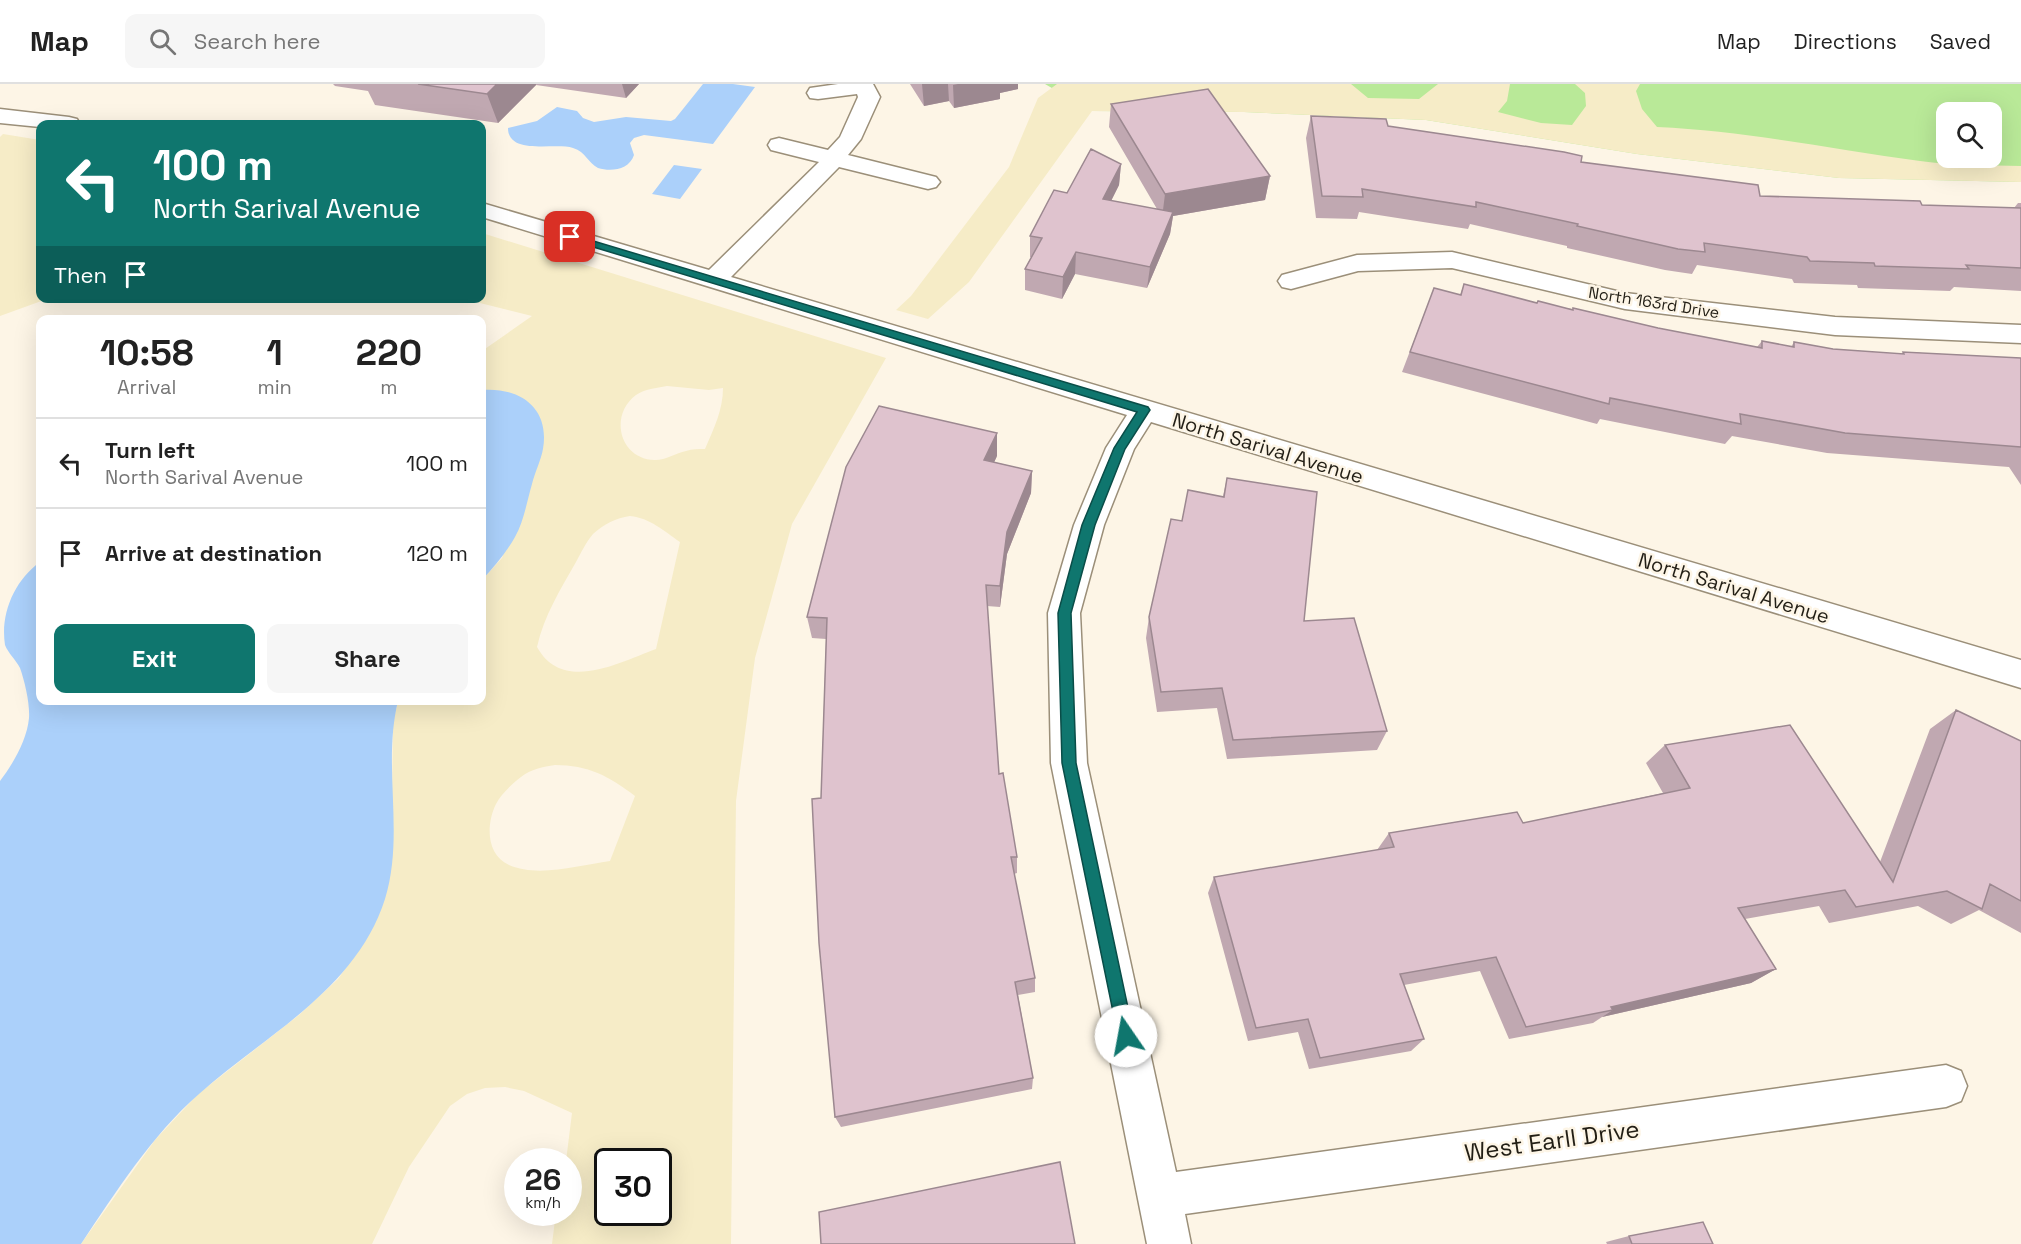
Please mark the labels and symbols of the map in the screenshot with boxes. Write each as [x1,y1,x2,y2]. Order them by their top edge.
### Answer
pin [544,211,595,262]
street label: North 163rd Drive [1587,282,1721,323]
street label: North Sarival Avenue [1169,407,1367,489]
street label: North Sarival Avenue [1635,547,1833,629]
position arrow [1094,1004,1158,1068]
street label: West Earll Drive [1463,1113,1641,1168]
speed limit sign: 30 [594,1148,672,1226]

